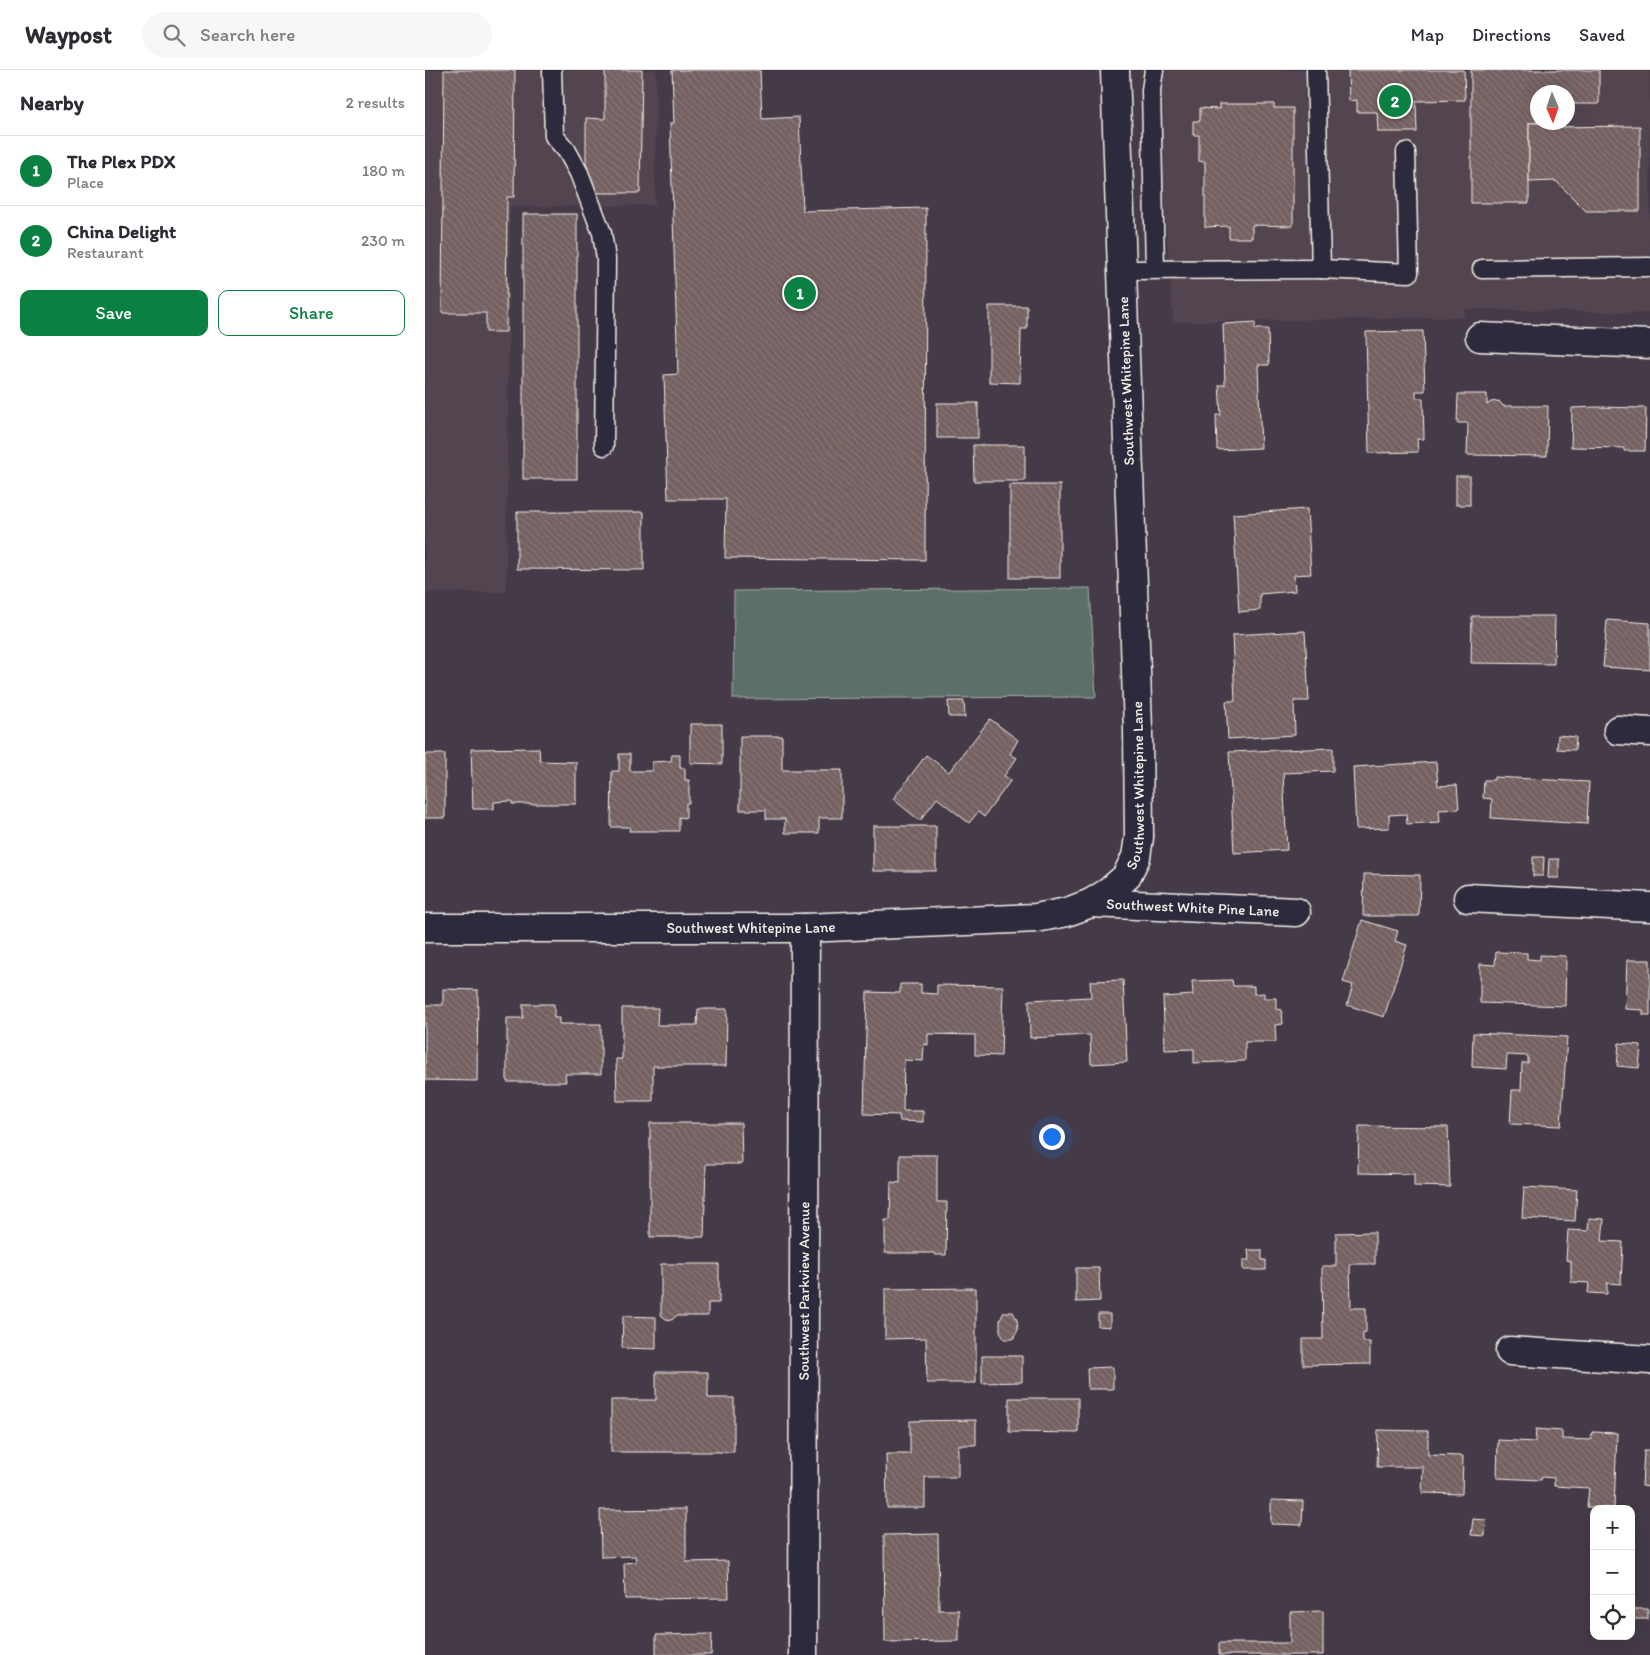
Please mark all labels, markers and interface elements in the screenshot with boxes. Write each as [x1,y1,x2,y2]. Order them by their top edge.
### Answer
search box [142,12,492,57]
text: Waypost [25,20,112,49]
icon: search [160,21,188,49]
text: Search here [200,23,295,46]
text: Map [1411,24,1444,46]
text: Directions [1472,24,1551,46]
text: Saved [1579,24,1625,46]
pin: 2 [1379,82,1411,120]
north arrow [1530,85,1575,130]
text: Nearby [20,90,84,115]
text: 2 results [345,93,405,112]
text: The Plex PDX [67,150,175,173]
text: 1 [32,161,40,180]
text: 180 m [362,161,405,180]
text: Place [67,173,104,192]
text: China Delight [67,220,176,243]
text: 2 [32,231,40,250]
text: 230 m [361,231,405,250]
text: Restaurant [67,243,144,262]
pin: 1 [784,274,816,312]
button: Save [20,290,208,336]
button: Share [218,290,405,336]
street label: Southwest Whitepine Lane [1114,296,1138,466]
street label: Southwest Whitepine Lane [1122,701,1148,873]
street label: Southwest White Pine Lane [1106,895,1280,920]
street label: Southwest Whitepine Lane [666,918,836,937]
your location [1039,1124,1065,1150]
street label: Southwest Parkview Avenue [795,1201,813,1381]
map controls [1590,1505,1635,1640]
button: + [1590,1505,1635,1550]
button: − [1590,1550,1635,1595]
button: locate [1590,1595,1635,1640]

